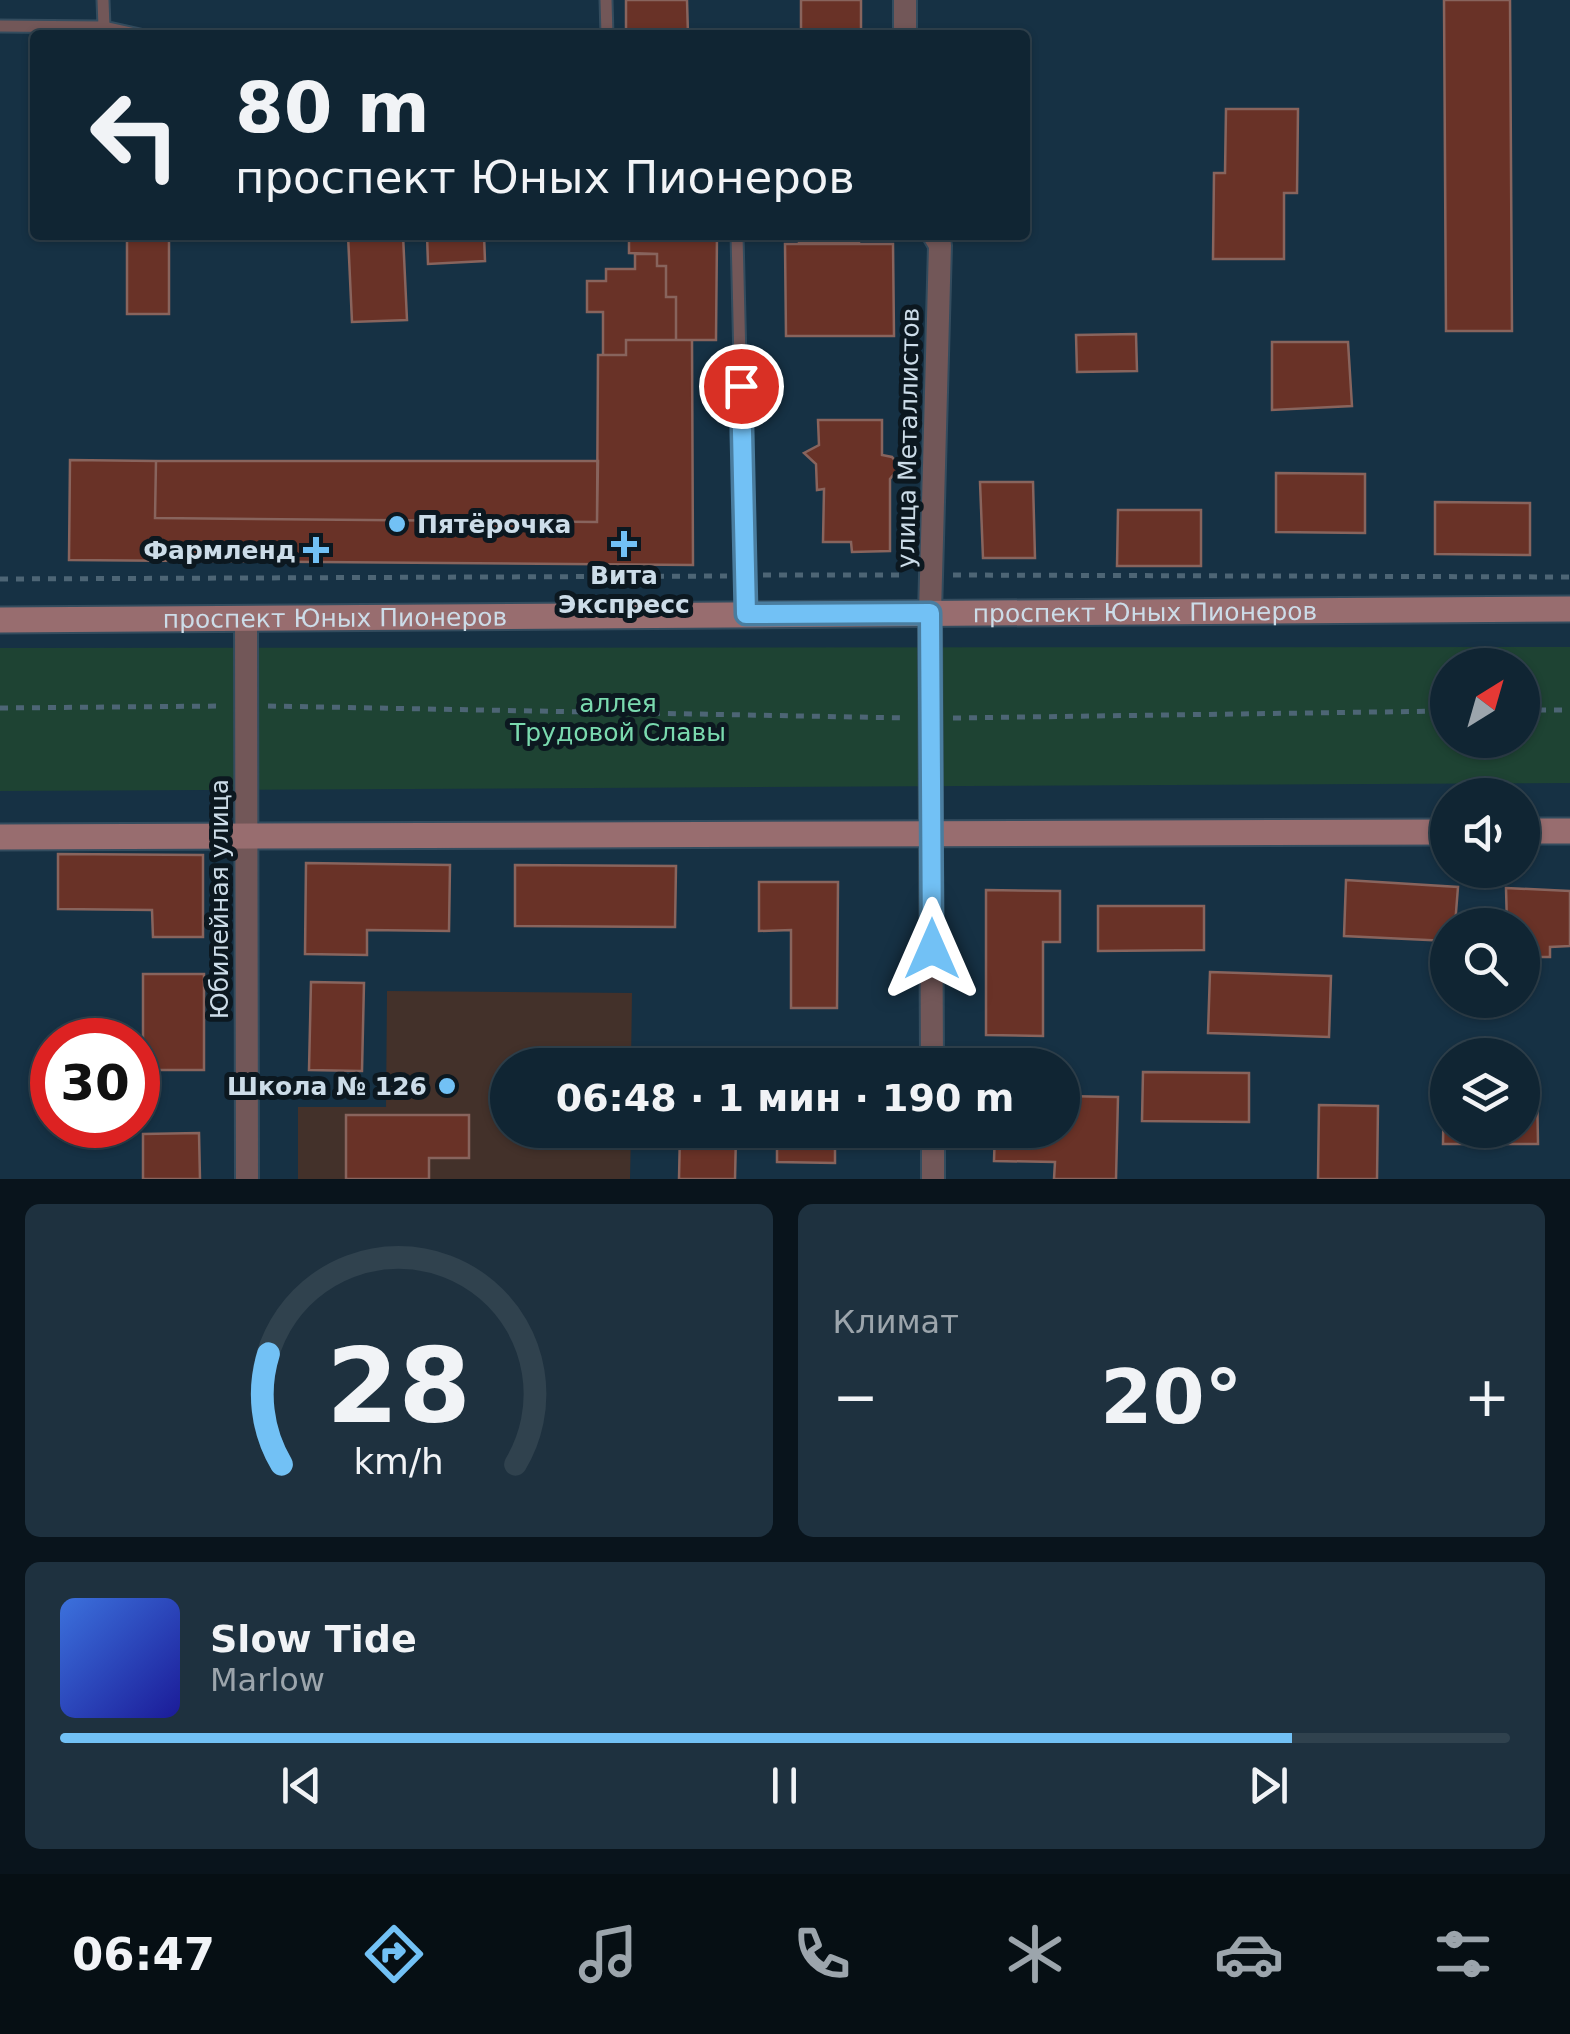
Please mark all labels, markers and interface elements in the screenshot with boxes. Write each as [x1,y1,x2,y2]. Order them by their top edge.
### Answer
text: 80 m [235,67,430,149]
icon: left [70,70,200,200]
text: проспект Юных Пионеров [235,151,855,204]
street label: улица Металлистов [891,307,925,569]
pin [699,344,784,429]
icon: arrive [714,359,769,414]
place label: Пятёрочка [417,510,572,539]
marker: Пятёрочка [386,513,408,535]
marker: Вита Экспресс [613,533,635,555]
place label: Фармленд [143,536,296,565]
marker: Фармленд [305,539,327,561]
place label: Вита Экспресс [558,561,690,619]
street label: проспект Юных Пионеров [973,596,1317,628]
street label: проспект Юных Пионеров [163,602,507,633]
north arrow [1430,648,1540,758]
map controls [1430,648,1540,1148]
park label: аллея Трудовой Славы [509,689,726,747]
button: sound [1430,778,1540,888]
street label: Юбилейная улица [205,779,234,1019]
position arrow [880,897,984,1001]
button: search [1430,908,1540,1018]
speed limit sign: 30 [30,1018,160,1148]
button: layers [1430,1038,1540,1148]
place label: Школа № 126 [227,1072,427,1101]
marker: Школа № 126 [436,1075,458,1097]
text: 06:48 · 1 мин · 190 m [556,1076,1014,1120]
text: Климат [833,1303,959,1341]
text: 28 [326,1325,471,1447]
text: 20° [1100,1353,1242,1441]
text: − [833,1365,879,1429]
text: + [1464,1365,1510,1429]
text: km/h [354,1441,444,1482]
text: Slow Tide [210,1617,417,1661]
text: Marlow [210,1661,325,1699]
icon: previous [274,1758,329,1813]
icon: pause [757,1758,812,1813]
icon: next [1241,1758,1296,1813]
icon: directions [359,1919,429,1989]
icon: music [573,1919,643,1989]
icon: phone [787,1919,857,1989]
icon: climate [1000,1919,1070,1989]
icon: car [1214,1919,1284,1989]
icon: filters [1428,1919,1498,1989]
text: 06:47 [72,1928,215,1981]

